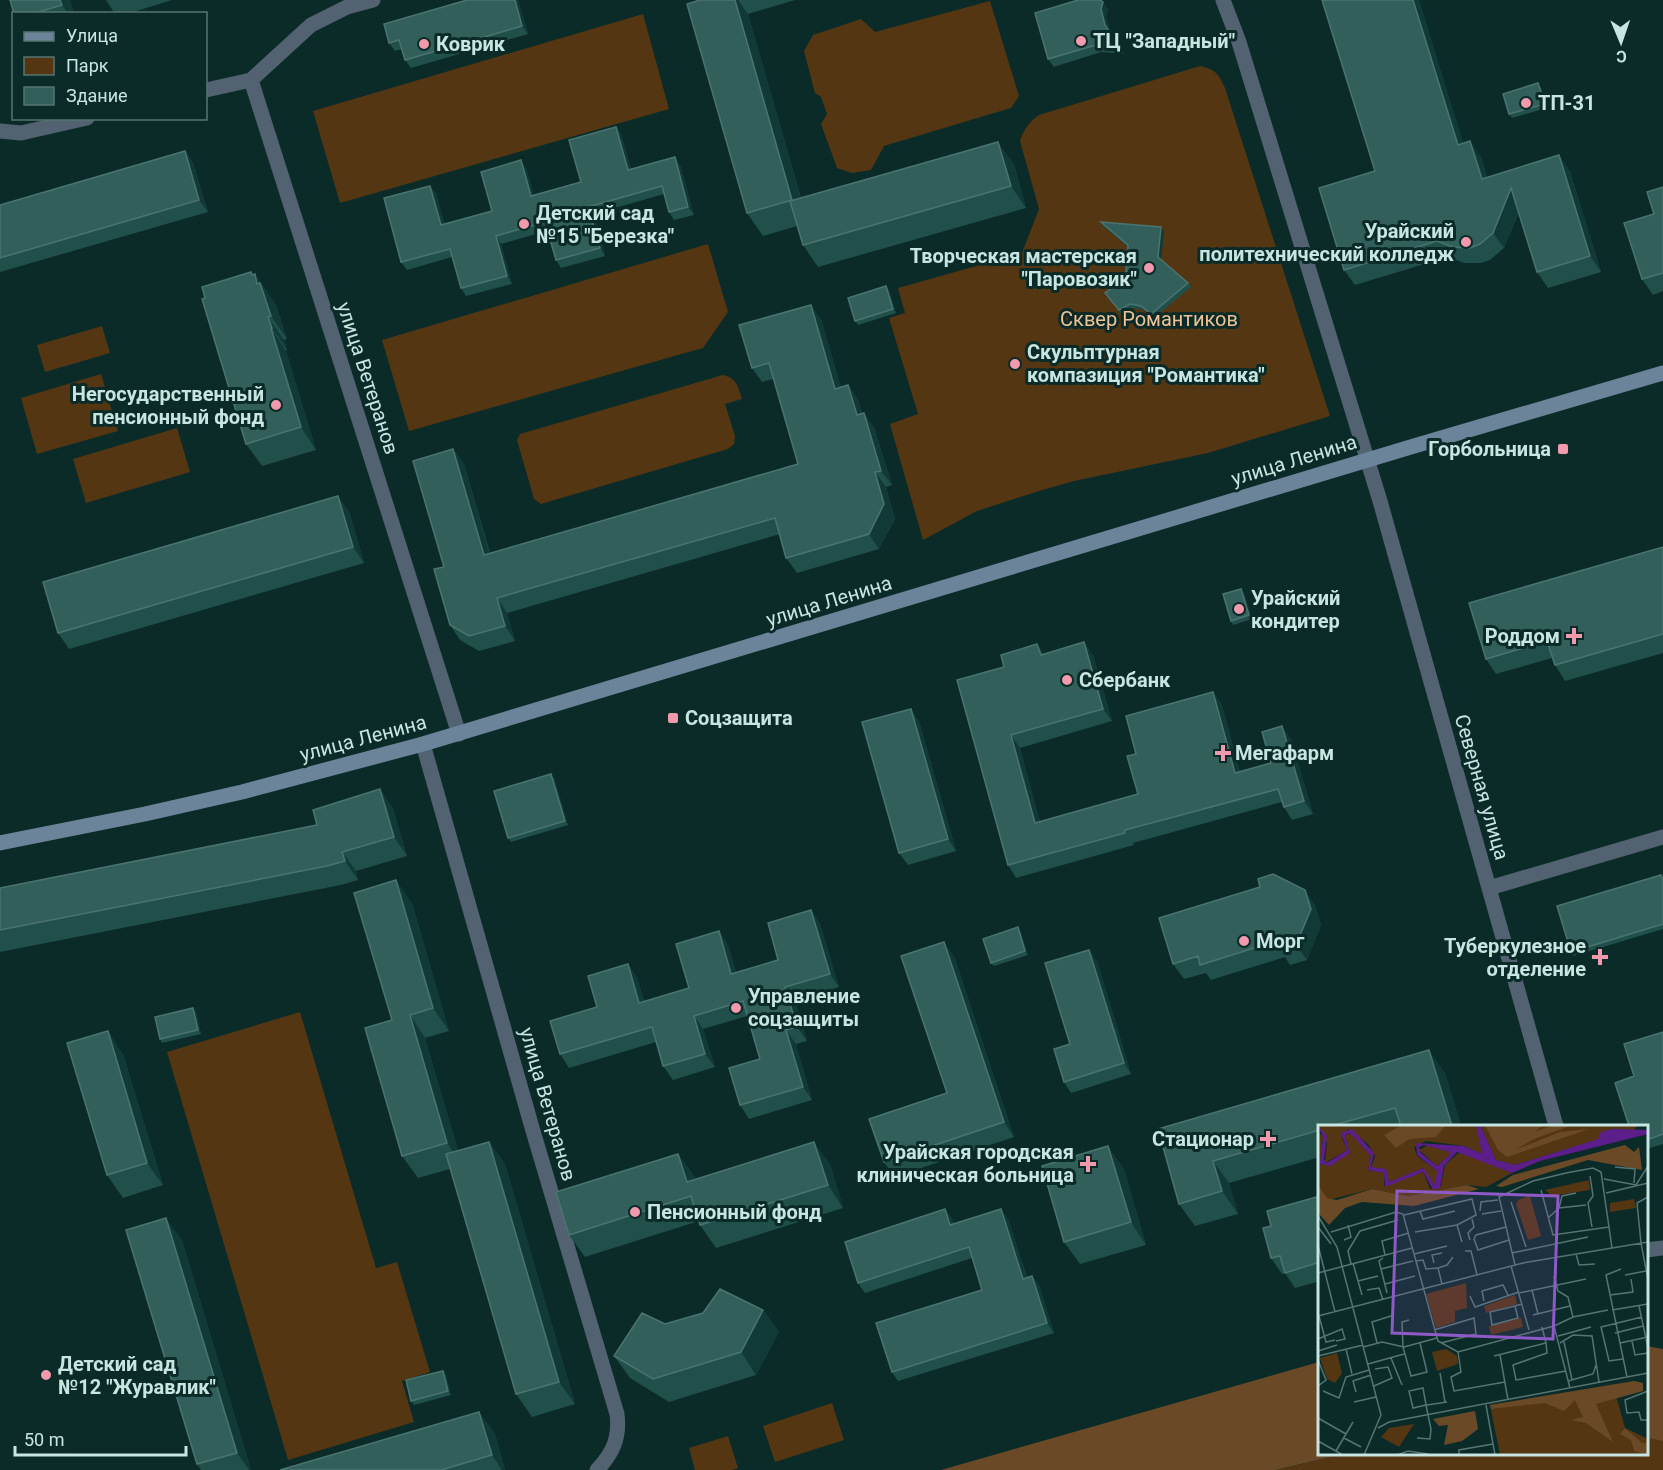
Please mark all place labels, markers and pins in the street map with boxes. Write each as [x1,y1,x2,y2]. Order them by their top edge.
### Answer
place label: ТЦ "Западный" [1093,29,1235,53]
place label: Коврик [436,32,506,56]
marker: ТЦ "Западный" [1074,34,1088,48]
marker: Коврик [417,37,431,51]
place label: ТП-31 [1538,91,1595,115]
marker: ТП-31 [1519,96,1533,110]
place label: Детский сад №15 "Березка" [536,201,674,248]
marker: Детский сад №15 "Березка" [517,217,531,231]
place label: Урайский политехнический колледж [1199,219,1454,266]
marker: Урайский политехнический колледж [1459,235,1473,249]
place label: Творческая мастерская "Паровозик" [910,244,1137,291]
marker: Творческая мастерская "Паровозик" [1142,261,1156,275]
place label: Скульптурная компазиция "Романтика" [1027,340,1265,387]
marker: Скульптурная компазиция "Романтика" [1008,357,1022,371]
place label: Негосударственный пенсионный фонд [72,382,264,429]
marker: Негосударственный пенсионный фонд [269,398,283,412]
place label: Горбольница [1428,437,1551,461]
marker: Горбольница [1556,442,1570,456]
place label: Урайский кондитер [1251,586,1340,633]
marker: Урайский кондитер [1232,602,1246,616]
place label: Роддом [1485,624,1560,648]
marker: Роддом [1565,627,1583,645]
place label: Сбербанк [1079,668,1171,692]
marker: Сбербанк [1060,673,1074,687]
place label: Соцзащита [685,706,793,730]
marker: Соцзащита [666,711,680,725]
place label: Мегафарм [1235,741,1334,765]
marker: Мегафарм [1216,746,1230,760]
place label: Морг [1256,929,1305,953]
marker: Морг [1237,934,1251,948]
place label: Туберкулезное отделение [1444,934,1586,981]
marker: Туберкулезное отделение [1591,948,1609,966]
place label: Управление соцзащиты [748,984,860,1031]
marker: Управление соцзащиты [729,1001,743,1015]
place label: Стационар [1152,1127,1254,1151]
marker: Стационар [1259,1130,1277,1148]
place label: Урайская городская клиническая больница [856,1140,1074,1187]
marker: Урайская городская клиническая больница [1079,1155,1097,1173]
place label: Пенсионный фонд [647,1200,822,1224]
marker: Пенсионный фонд [628,1205,642,1219]
place label: Детский сад №12 "Журавлик" [58,1352,216,1399]
marker: Детский сад №12 "Журавлик" [39,1368,53,1382]

